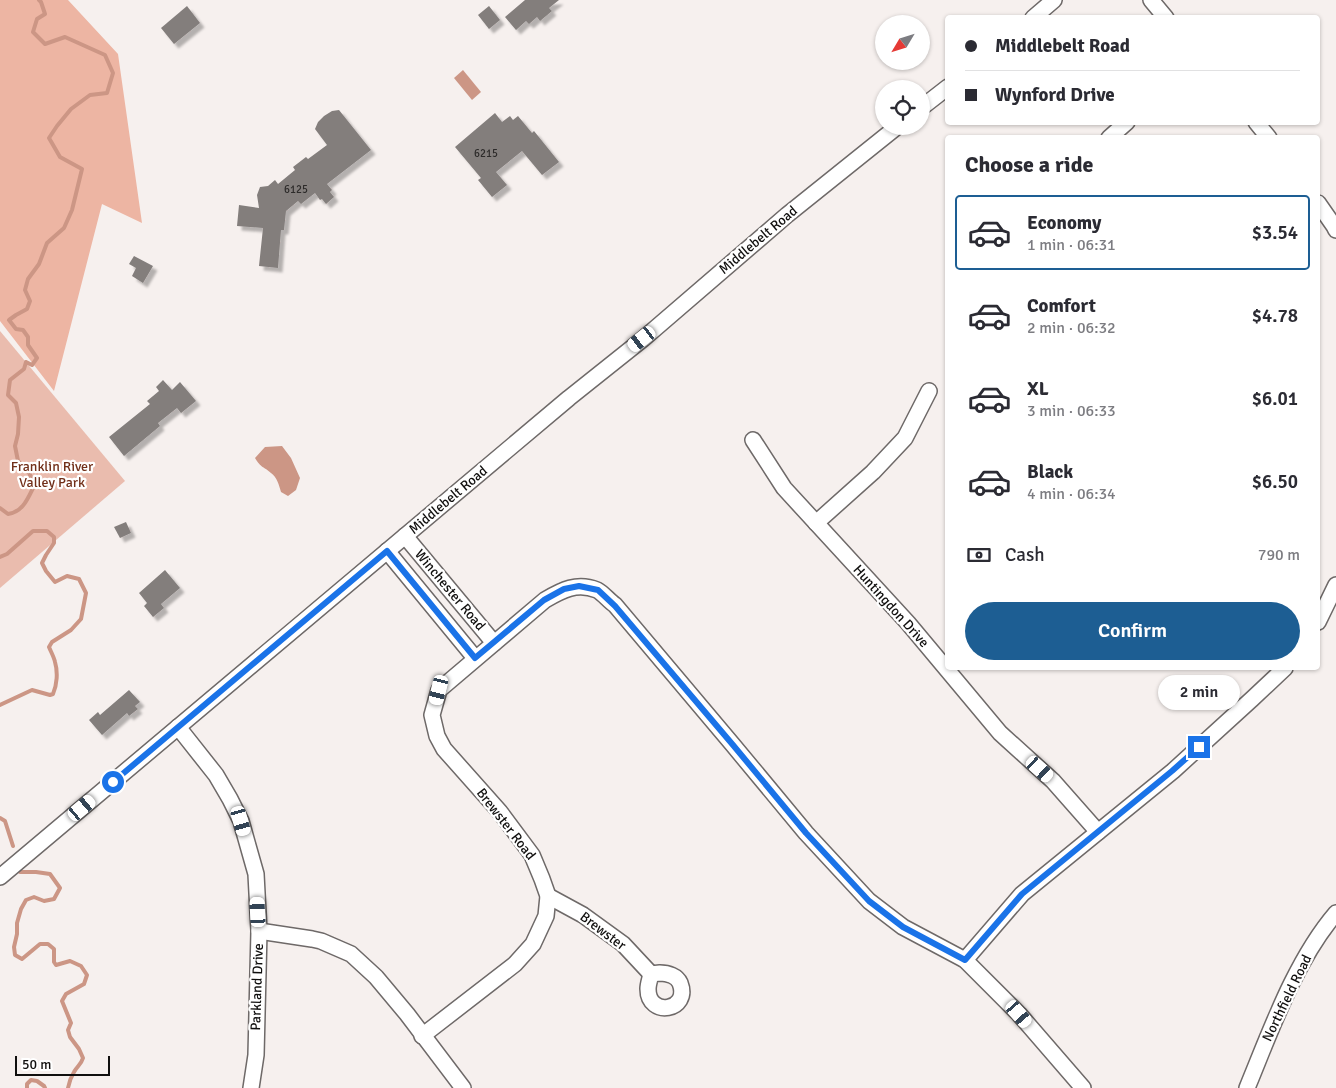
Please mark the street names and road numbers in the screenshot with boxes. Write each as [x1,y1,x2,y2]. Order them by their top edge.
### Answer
street label: Middlebelt Road [715,202,801,278]
street label: Middlebelt Road [405,462,491,538]
street label: Winchester Road [411,546,489,634]
street label: Huntingdon Drive [849,561,933,651]
street label: Brewster Road [473,785,539,863]
street label: Brewster [577,908,630,954]
street label: Parkland Drive [247,943,267,1031]
street label: Northfield Road [1259,952,1315,1044]

